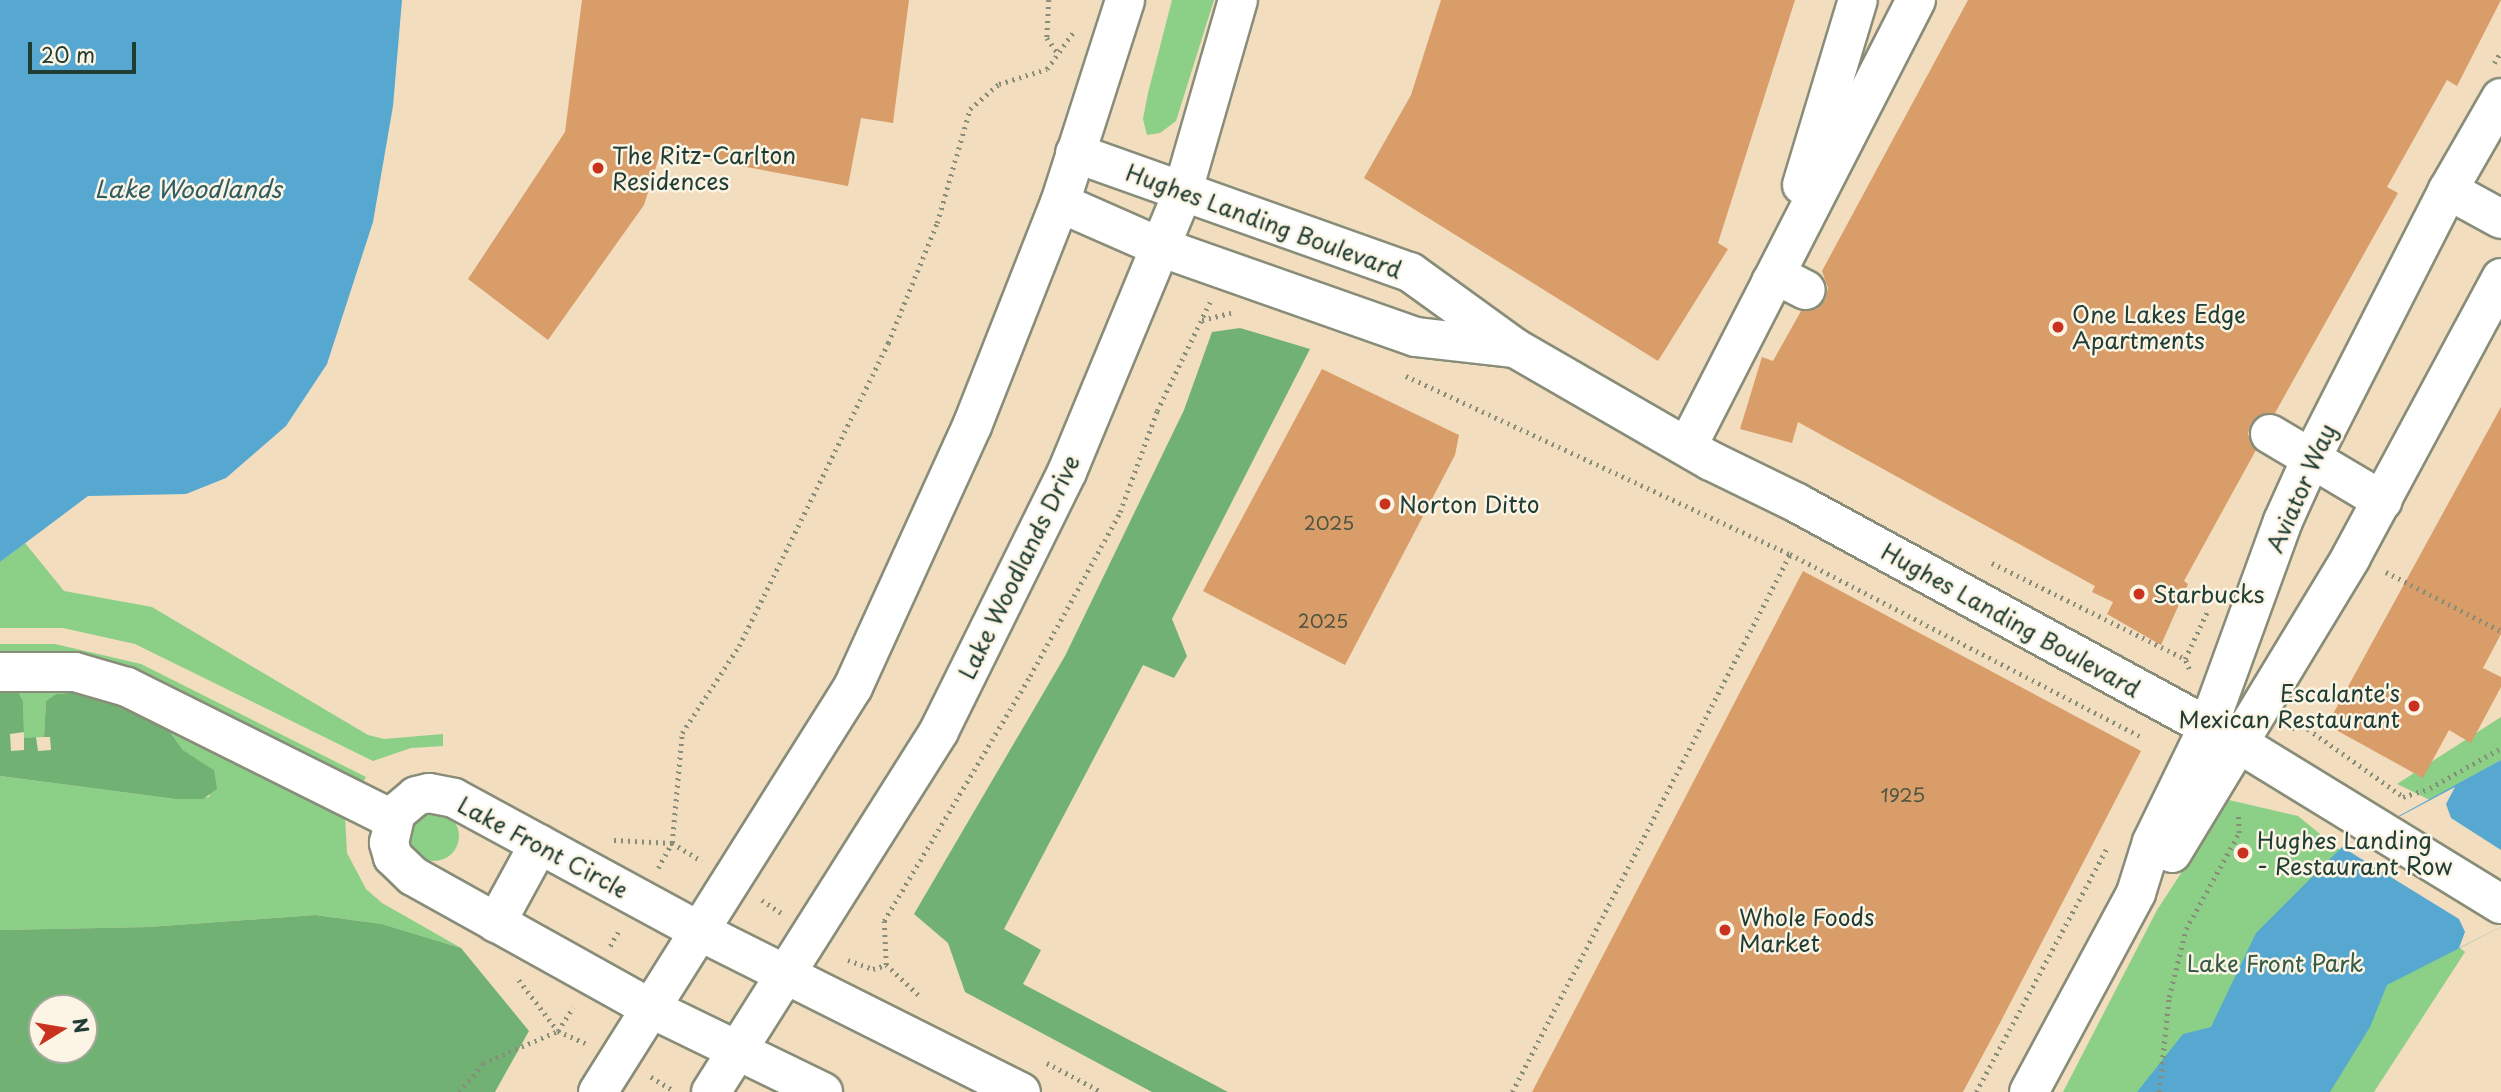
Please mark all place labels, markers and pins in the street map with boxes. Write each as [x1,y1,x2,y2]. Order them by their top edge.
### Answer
place label: The Ritz-Carlton Residences [612,141,797,195]
marker: The Ritz-Carlton Residences [590,160,606,176]
place label: One Lakes Edge Apartments [2072,300,2248,354]
marker: One Lakes Edge Apartments [2050,319,2066,335]
place label: Norton Ditto [1399,490,1541,518]
marker: Norton Ditto [1377,496,1393,512]
place label: Starbucks [2153,580,2264,608]
marker: Starbucks [2131,586,2147,602]
place label: Escalante's Mexican Restaurant [2179,679,2400,733]
marker: Escalante's Mexican Restaurant [2406,698,2422,714]
place label: Hughes Landing - Restaurant Row [2257,826,2452,880]
marker: Hughes Landing - Restaurant Row [2235,845,2251,861]
place label: Whole Foods Market [1739,903,1877,957]
marker: Whole Foods Market [1717,922,1733,938]

